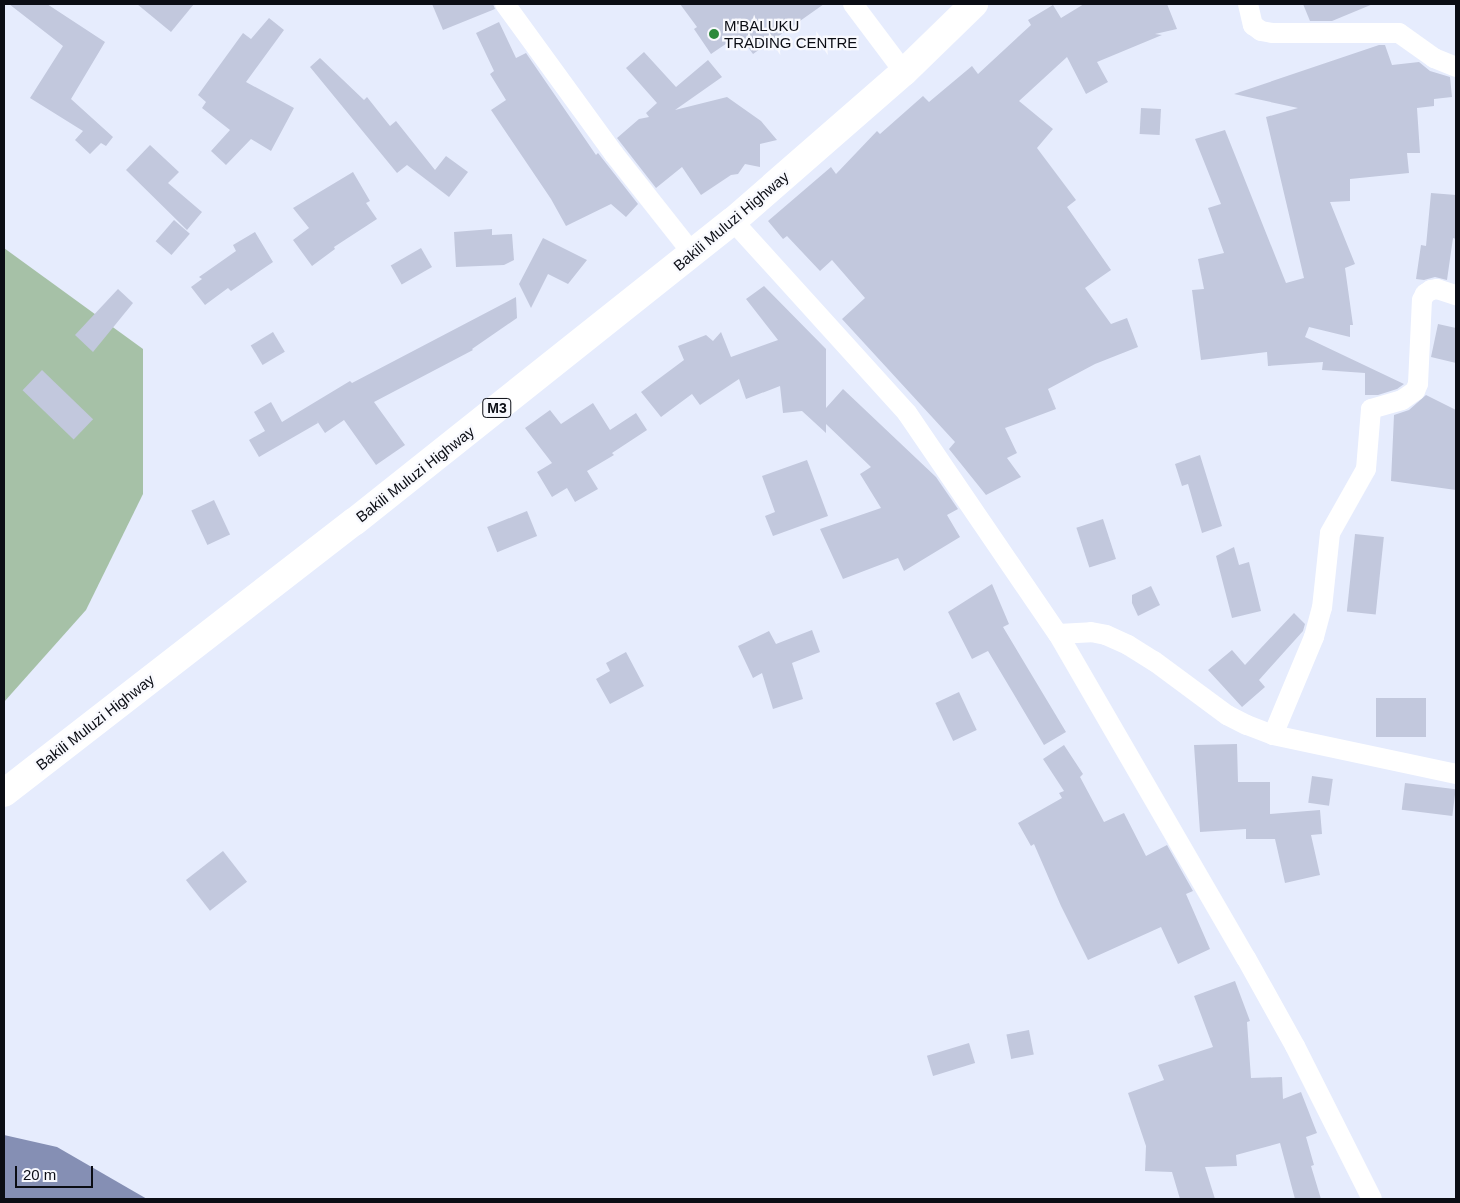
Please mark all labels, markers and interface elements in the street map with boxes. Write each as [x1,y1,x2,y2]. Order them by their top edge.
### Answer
place label: M'BALUKU TRADING CENTRE [724,16,857,51]
marker: M'BALUKU TRADING CENTRE [708,28,720,40]
street label: Bakili Muluzi Highway [670,167,792,275]
road number: M3 [482,396,512,419]
street label: Bakili Muluzi Highway [352,422,478,526]
street label: Bakili Muluzi Highway [32,670,158,774]
scale bar [18,1156,95,1188]
text: 20 m [23,1166,56,1183]

